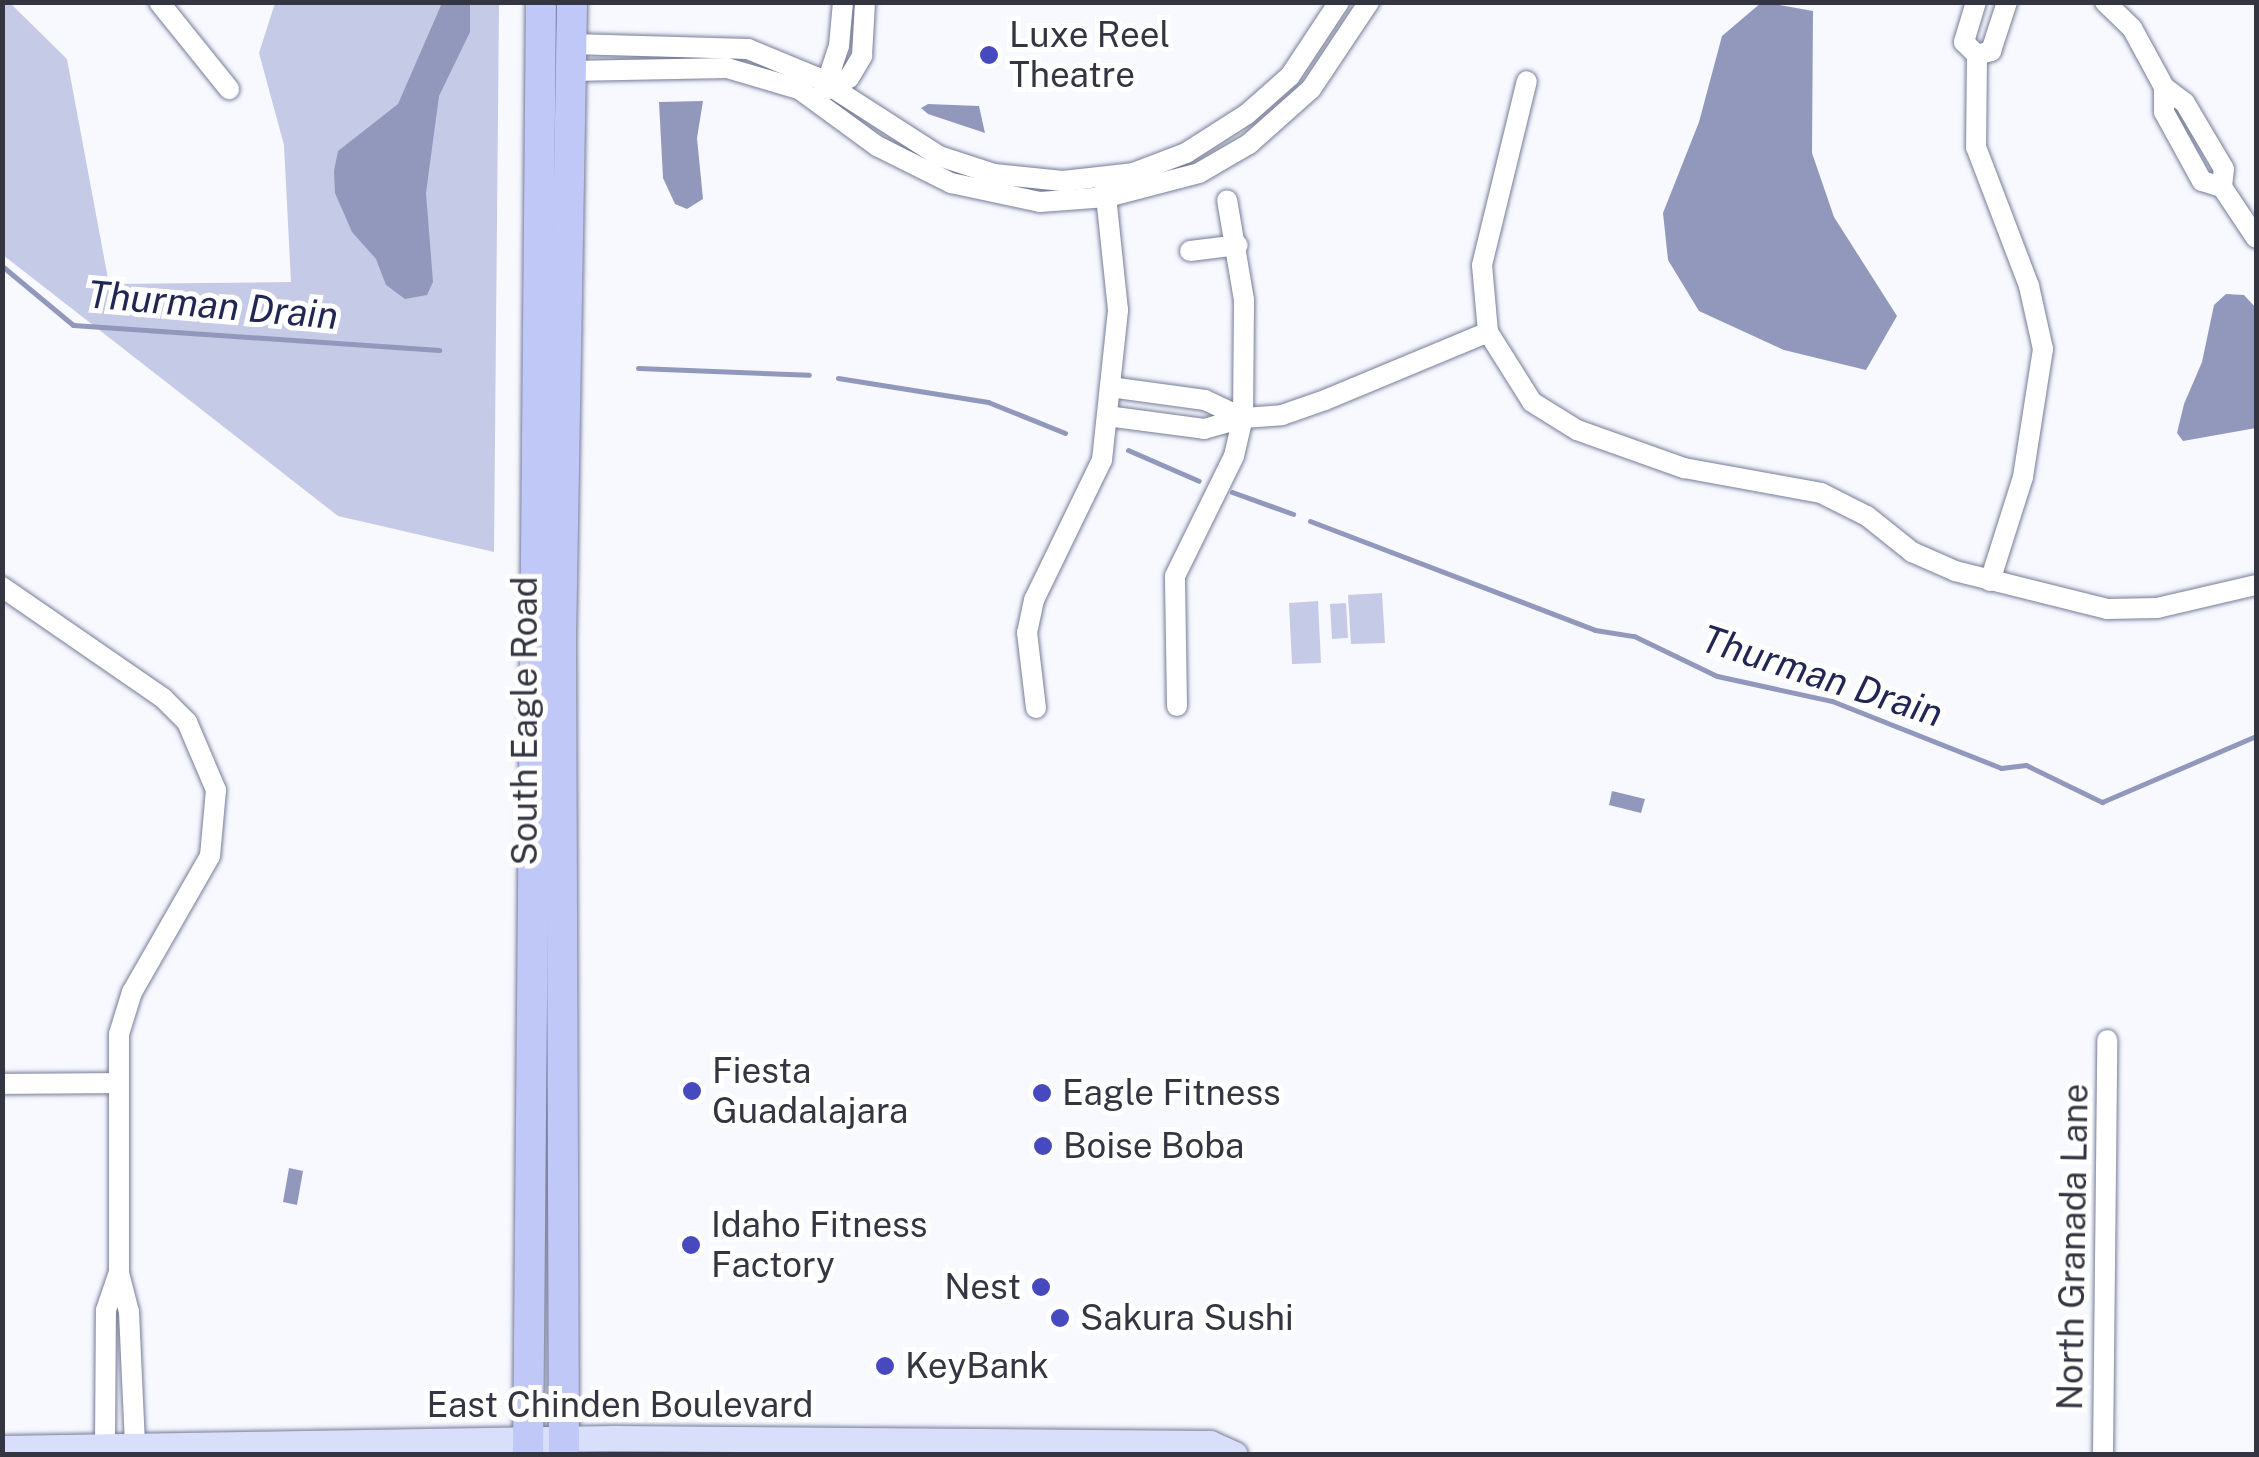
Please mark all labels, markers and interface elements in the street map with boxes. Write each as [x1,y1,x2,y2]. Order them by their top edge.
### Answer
place label: Luxe Reel Theatre [1009,14,1170,96]
marker: Luxe Reel Theatre [978,44,1000,66]
water label: Thurman Drain [86,271,340,339]
street label: South Eagle Road [504,576,546,866]
water label: Thurman Drain [1696,616,1948,736]
place label: Fiesta Guadalajara [712,1050,908,1132]
place label: Eagle Fitness [1062,1072,1281,1114]
marker: Fiesta Guadalajara [681,1080,703,1102]
marker: Eagle Fitness [1031,1082,1053,1104]
street label: North Granada Lane [2049,1083,2097,1411]
place label: Boise Boba [1063,1125,1244,1167]
marker: Boise Boba [1032,1135,1054,1157]
place label: Idaho Fitness Factory [711,1204,928,1286]
marker: Idaho Fitness Factory [680,1234,702,1256]
place label: Nest [944,1266,1021,1308]
marker: Nest [1030,1276,1052,1298]
place label: Sakura Sushi [1080,1297,1294,1339]
marker: Sakura Sushi [1049,1307,1071,1329]
place label: KeyBank [905,1345,1049,1387]
marker: KeyBank [874,1355,896,1377]
street label: East Chinden Boulevard [427,1384,813,1426]

